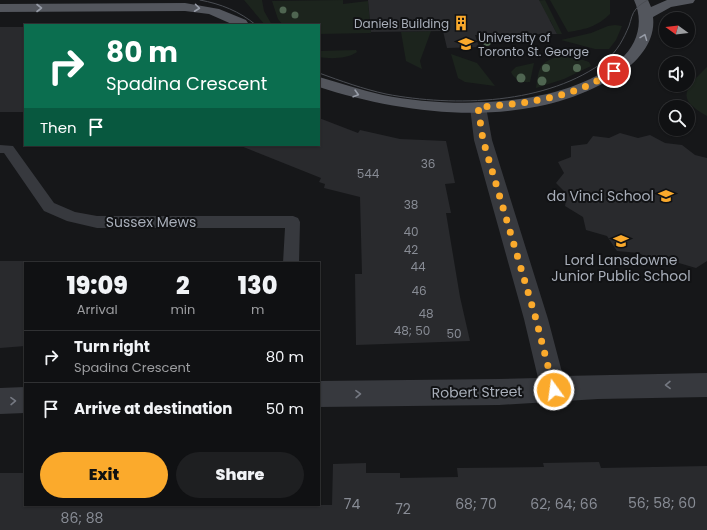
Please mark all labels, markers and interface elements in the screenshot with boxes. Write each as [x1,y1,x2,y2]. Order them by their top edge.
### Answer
one-way arrow [194,3,200,12]
one-way arrow [36,4,42,12]
north arrow [659,12,695,48]
map controls [659,12,695,136]
building icon: Daniels Building [452,14,470,32]
place label: Daniels Building [354,15,449,32]
place label: University of Toronto St. George [478,29,589,60]
text: 80 m [106,33,178,72]
one-way arrow [639,33,647,40]
school or university icon: University of Toronto St. George [457,35,475,53]
icon: right [40,40,92,92]
pin [597,54,631,88]
button: sound [659,56,695,92]
icon: arrive [603,60,625,82]
text: Spadina Crescent [106,71,267,96]
one-way arrow [352,89,359,98]
button: search [659,100,695,136]
icon: arrive [85,116,107,138]
text: Then [40,117,77,138]
house number: 36 [421,155,435,172]
house number: 544 [357,165,380,182]
place label: da Vinci School [547,186,654,206]
school or university icon: da Vinci School [657,187,675,205]
house number: 38 [404,196,418,213]
street label: Sussex Mews [106,212,196,232]
house number: 40 [403,223,419,240]
school or university icon: Lord Lansdowne Junior Public School [612,232,630,250]
house number: 42 [404,241,418,258]
place label: Lord Lansdowne Junior Public School [551,250,691,286]
house number: 44 [410,258,426,275]
text: 19:09 [66,269,128,302]
text: 2 [176,269,190,302]
text: 130 [238,269,277,302]
house number: 46 [411,282,427,299]
text: Arrival [77,300,118,319]
text: min [170,300,195,319]
text: m [251,300,264,319]
house number: 48 [418,305,434,322]
house number: 48; 50 [394,322,430,339]
house number: 50 [446,325,462,342]
text: Turn right [74,336,150,357]
icon: right [40,346,62,368]
text: 80 m [266,346,304,367]
text: Spadina Crescent [74,358,191,377]
position arrow [533,369,575,411]
street label: Robert Street [431,381,523,403]
one-way arrow [665,381,671,389]
one-way arrow [355,390,361,398]
one-way arrow [10,397,16,405]
icon: arrive [40,398,62,420]
text: Arrive at destination [74,398,232,419]
text: 50 m [266,398,304,419]
button: Exit [40,452,168,498]
button: Share [176,452,304,498]
house number: 56; 58; 60 [628,493,696,513]
house number: 74 [344,494,360,514]
house number: 68; 70 [455,494,497,514]
house number: 62; 64; 66 [530,494,598,514]
house number: 72 [395,499,411,519]
house number: 86; 88 [61,508,104,528]

